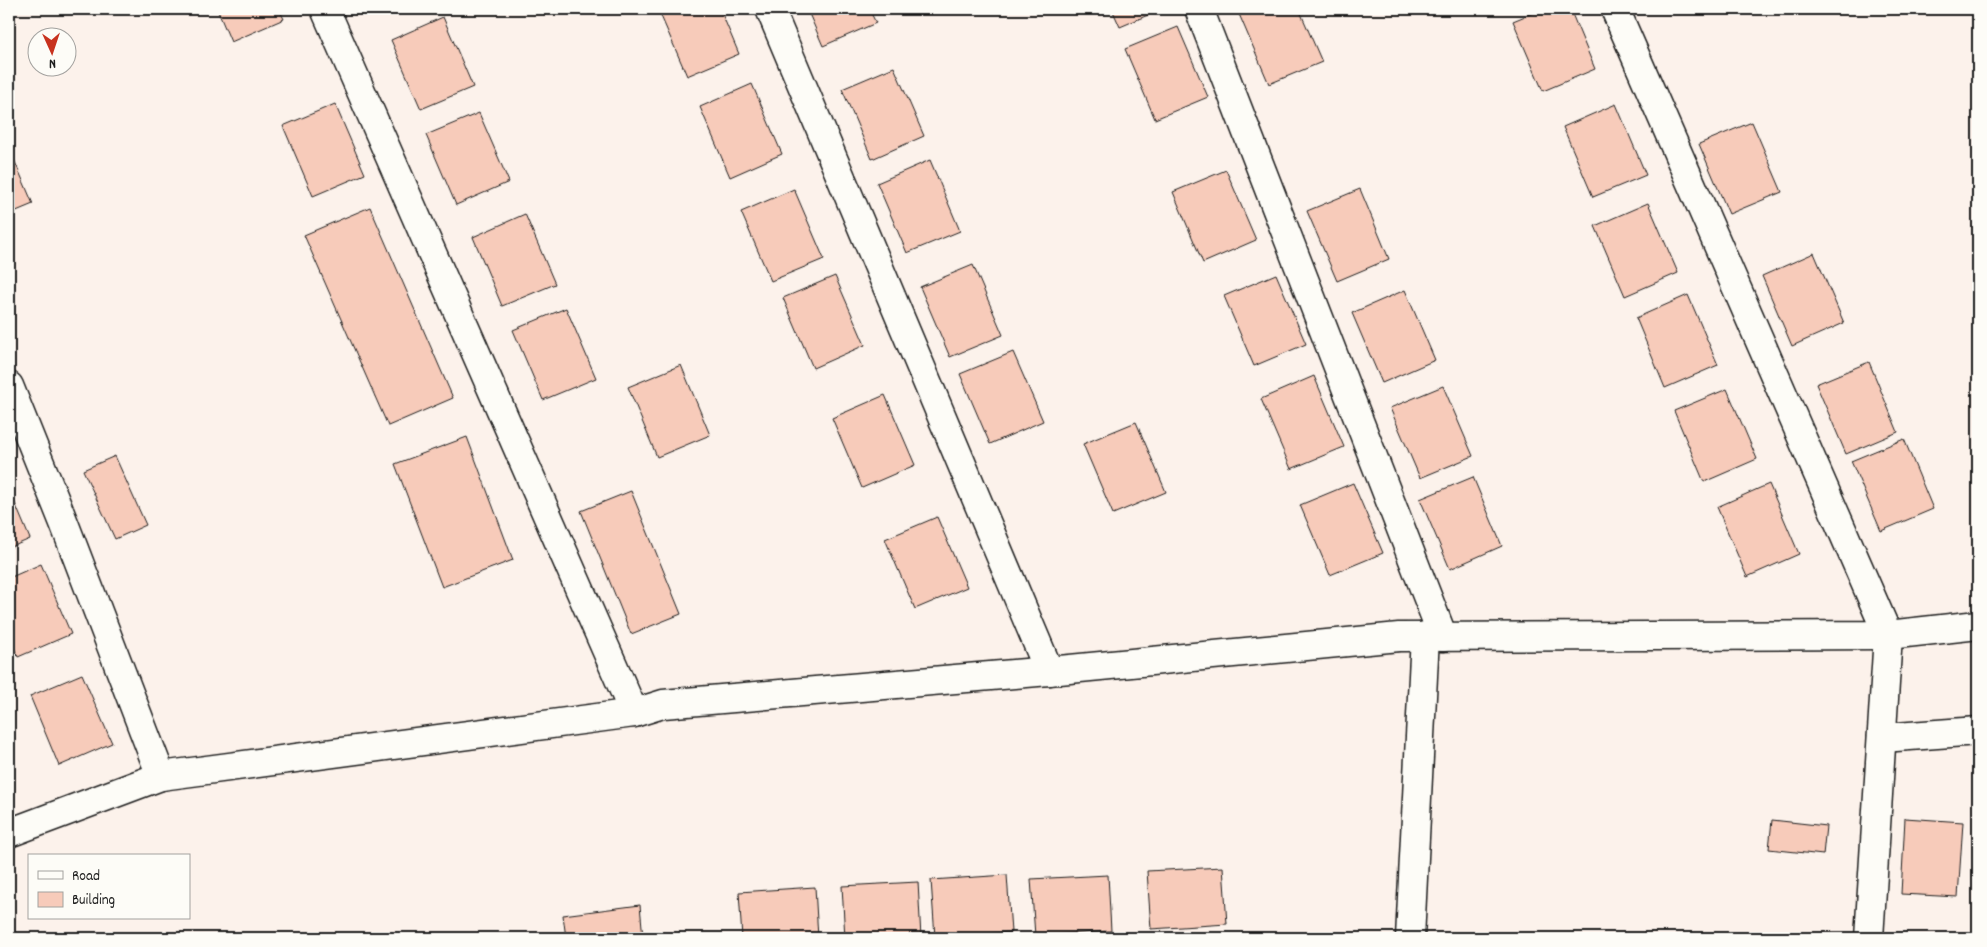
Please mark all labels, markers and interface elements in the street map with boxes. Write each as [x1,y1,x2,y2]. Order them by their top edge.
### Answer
north arrow [28,28,78,78]
text: N [49,53,57,73]
legend [28,854,190,920]
text: Road [72,866,100,888]
text: Building [72,890,115,912]

